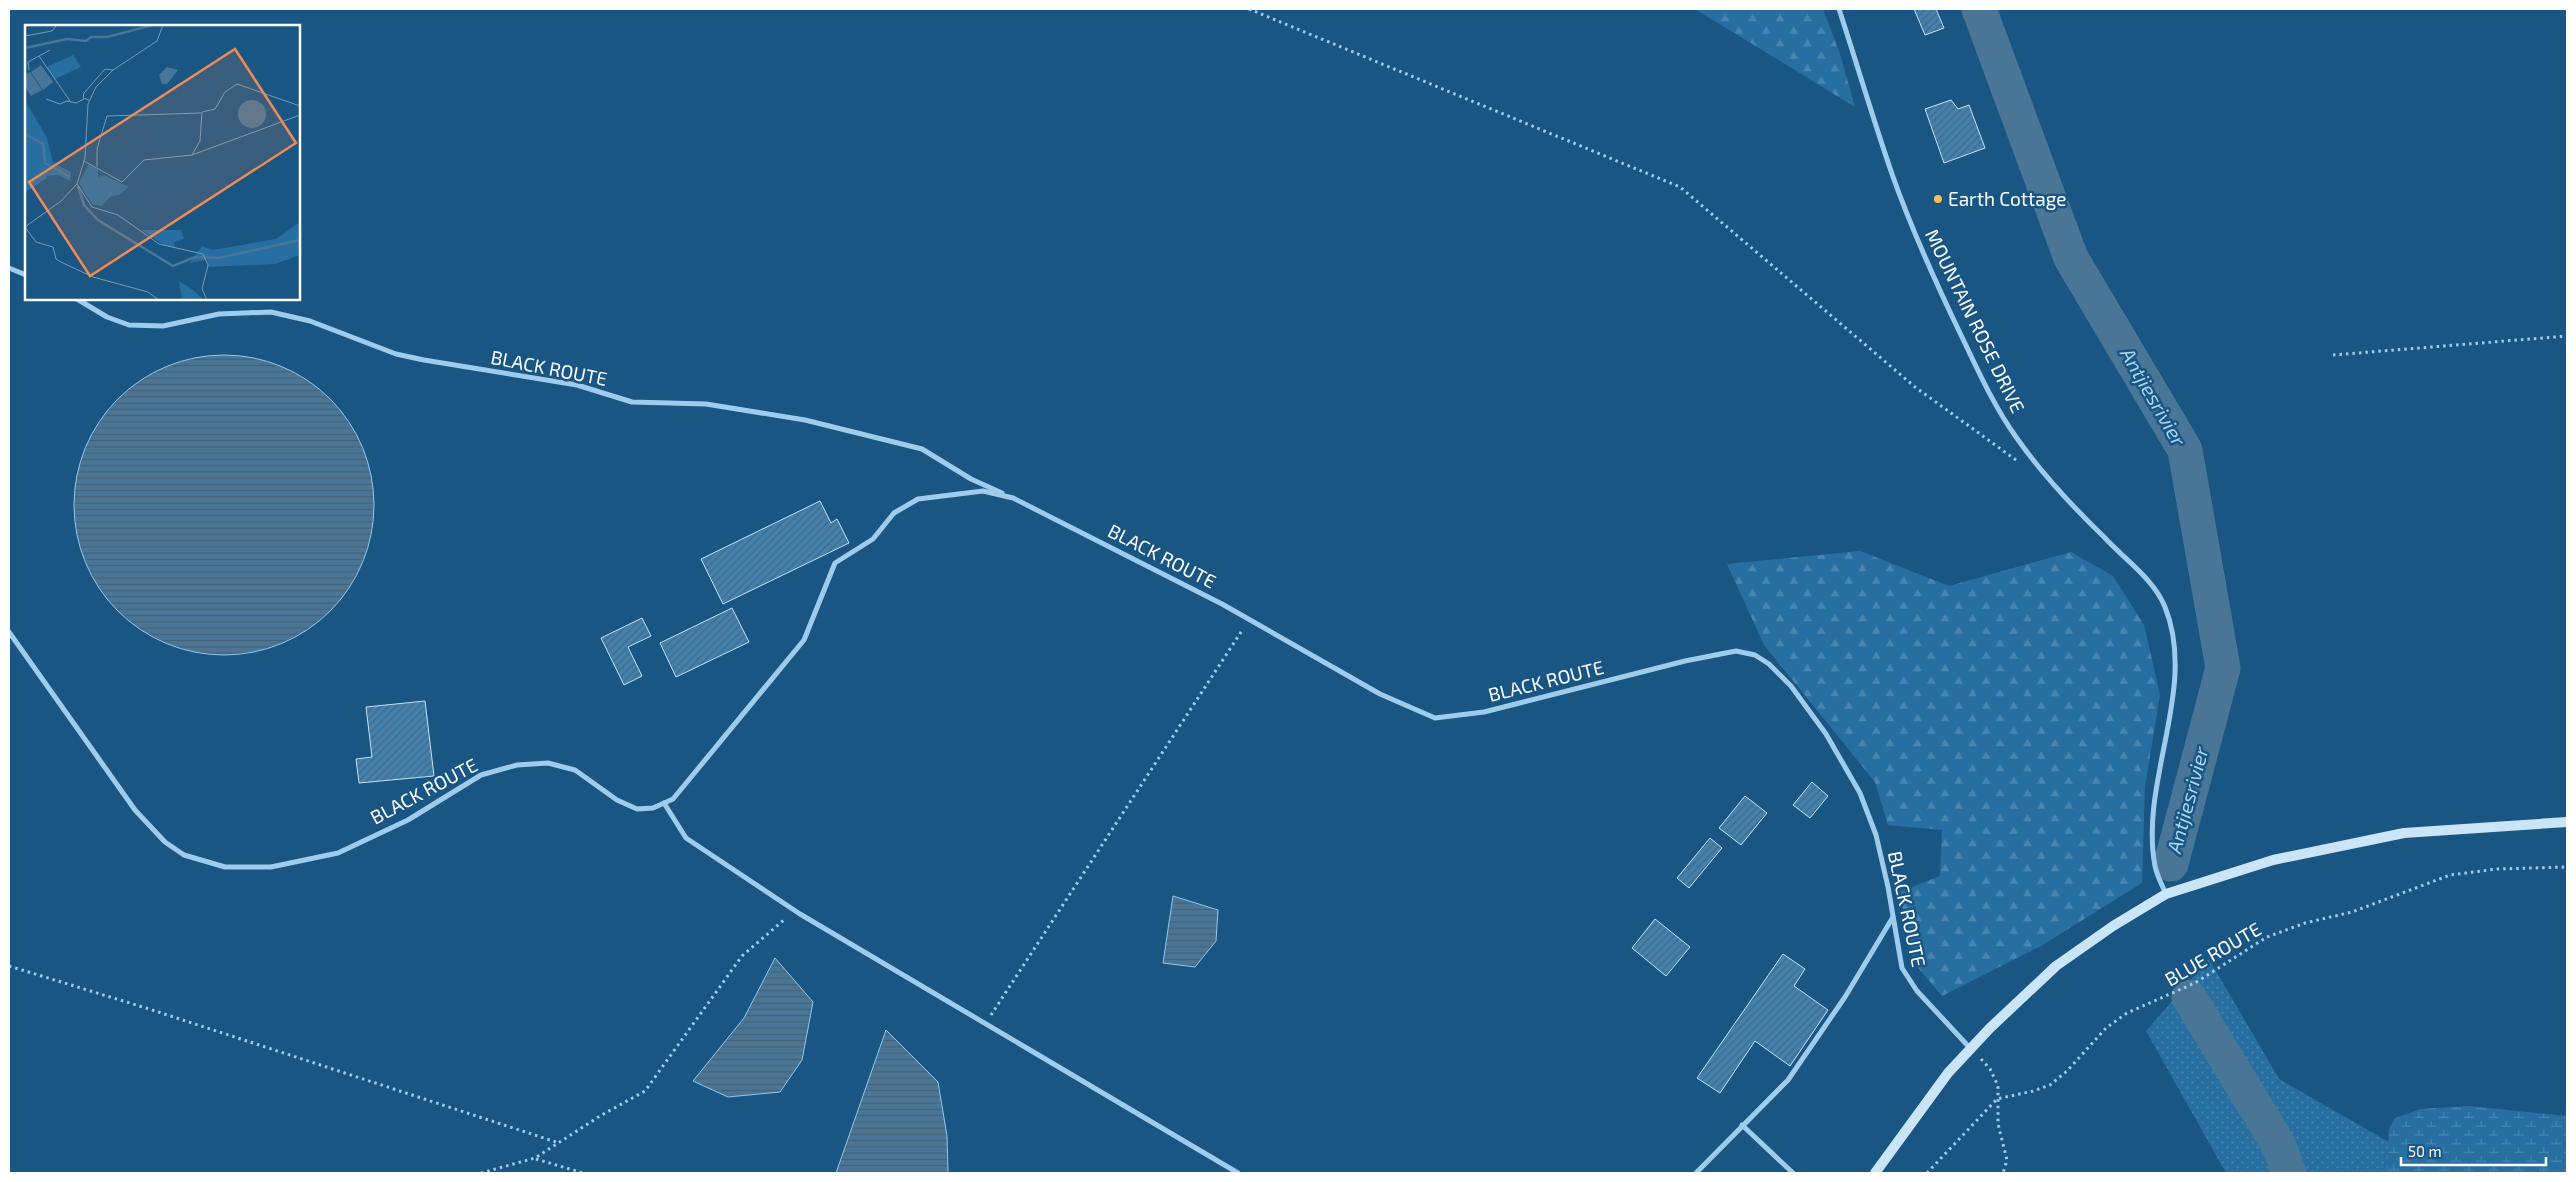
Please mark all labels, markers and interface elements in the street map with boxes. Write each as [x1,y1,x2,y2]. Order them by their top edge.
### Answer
inset map [25,25,300,300]
place label: Earth Cottage [1948,187,2066,210]
marker: Earth Cottage [1932,193,1944,205]
street label: MOUNTAIN ROSE DRIVE [1921,225,2030,416]
water label: Antjiesrivier [2116,342,2192,451]
street label: BLACK ROUTE [489,345,609,390]
street label: BLACK ROUTE [1104,518,1220,593]
street label: BLACK ROUTE [1486,655,1606,706]
water label: Antjiesrivier [2161,743,2213,857]
street label: BLACK ROUTE [366,753,481,828]
street label: BLACK ROUTE [1884,849,1931,969]
street label: BLUE ROUTE [2160,917,2265,990]
scale bar [2401,1134,2546,1166]
text: 50 m [2408,1142,2442,1160]

